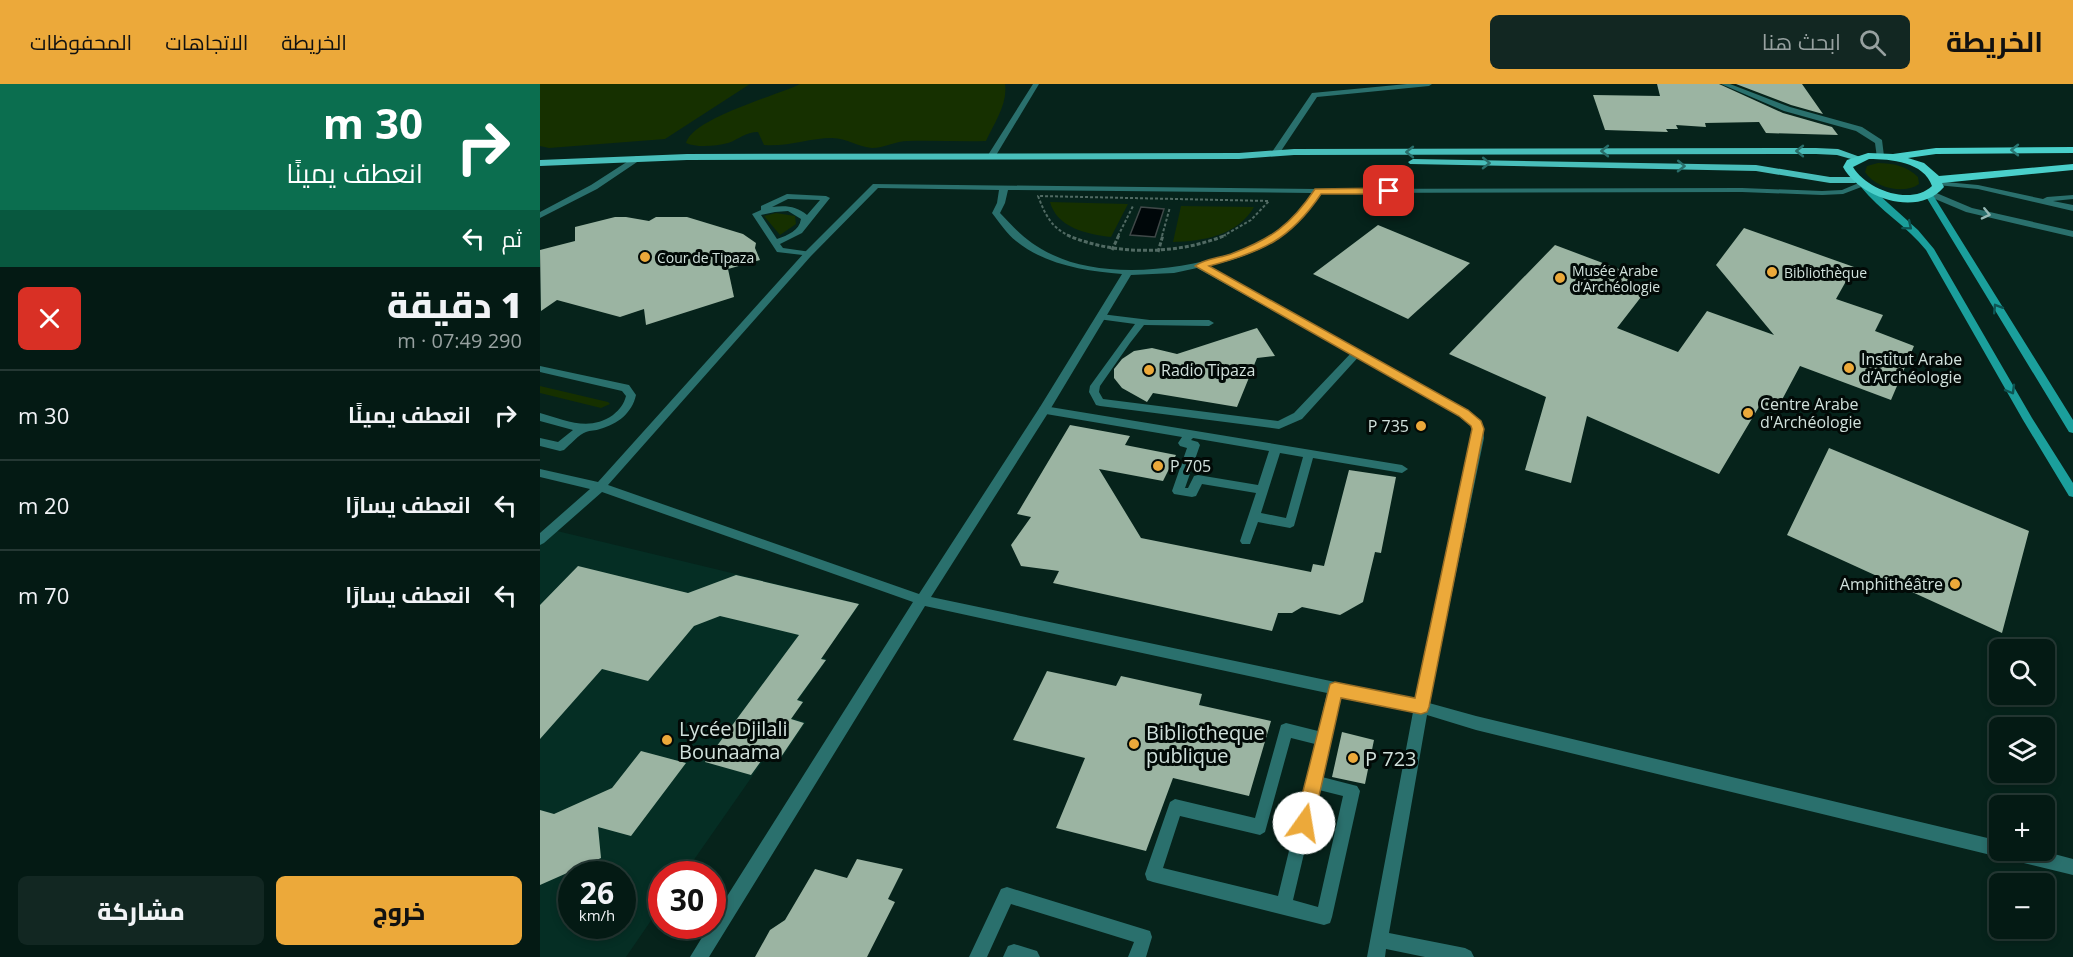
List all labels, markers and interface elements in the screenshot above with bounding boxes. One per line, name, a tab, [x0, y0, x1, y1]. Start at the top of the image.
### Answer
search box	[1490, 15, 1910, 69]
text: الخريطة	[1946, 22, 2043, 60]
text: ابحث هنا	[1762, 26, 1841, 56]
icon: search	[1856, 26, 1889, 59]
text: المحفوظات	[30, 28, 132, 56]
text: الاتجاهات	[165, 28, 248, 56]
text: الخريطة	[281, 28, 347, 56]
text: 30 m	[323, 94, 423, 151]
icon: right	[444, 108, 522, 186]
one-way arrow	[2010, 144, 2019, 156]
one-way arrow	[1601, 145, 1610, 157]
one-way arrow	[1796, 145, 1805, 157]
one-way arrow	[1406, 146, 1415, 158]
text: انعطف يمينًا	[286, 154, 423, 191]
one-way arrow	[1482, 157, 1491, 169]
one-way arrow	[1677, 160, 1686, 173]
pin	[1363, 165, 1414, 216]
icon: arrive	[1372, 174, 1405, 207]
one-way arrow	[1981, 206, 1991, 219]
one-way arrow	[1901, 218, 1912, 229]
icon: left	[457, 222, 490, 255]
text: ثم	[502, 223, 522, 253]
place label: Cour de Tipaza	[657, 248, 754, 267]
marker: Cour de Tipaza	[638, 250, 652, 264]
place label: Musée Arabe d’Archéologie	[1572, 261, 1660, 296]
place label: Bibliothèque	[1784, 263, 1867, 282]
marker: Bibliothèque	[1765, 265, 1779, 279]
marker: Musée Arabe d’Archéologie	[1553, 271, 1567, 285]
text: 1 دقيقة	[387, 280, 522, 329]
button: close	[18, 287, 81, 350]
one-way arrow	[1994, 304, 2005, 315]
text: 290 m · 07:49	[397, 327, 522, 354]
place label: Institut Arabe d’Archéologie	[1861, 348, 1962, 388]
place label: Radio Tipaza	[1161, 359, 1255, 381]
marker: Institut Arabe d’Archéologie	[1842, 361, 1856, 375]
marker: Radio Tipaza	[1142, 363, 1156, 377]
one-way arrow	[2004, 384, 2015, 394]
place label: Centre Arabe d'Archéologie	[1760, 393, 1861, 433]
text: انعطف يمينًا	[348, 399, 471, 429]
icon: right	[489, 399, 522, 432]
text: 30 m	[18, 400, 69, 430]
marker: Centre Arabe d'Archéologie	[1741, 406, 1755, 420]
place label: P 735	[1368, 415, 1409, 437]
marker: P 735	[1414, 419, 1428, 433]
place label: P 705	[1170, 455, 1211, 477]
marker: P 705	[1151, 459, 1165, 473]
text: انعطف يسارًا	[345, 489, 471, 519]
icon: left	[489, 489, 522, 522]
text: 20 m	[18, 490, 69, 520]
place label: Amphithéâtre	[1840, 573, 1943, 595]
marker: Amphithéâtre	[1948, 577, 1962, 591]
text: انعطف يسارًا	[345, 579, 471, 609]
icon: left	[489, 579, 522, 612]
text: 70 m	[18, 580, 69, 610]
map controls	[1989, 639, 2055, 939]
button: search	[1989, 639, 2055, 705]
place label: Lycée Djilali Bounaama	[679, 715, 788, 765]
button: layers	[1989, 717, 2055, 783]
place label: Bibliotheque publique	[1146, 719, 1265, 769]
marker: Lycée Djilali Bounaama	[660, 733, 674, 747]
marker: Bibliotheque publique	[1127, 737, 1141, 751]
place label: P 723	[1365, 745, 1417, 772]
marker: P 723	[1346, 751, 1360, 765]
position arrow	[1272, 791, 1336, 855]
button: +	[1989, 795, 2055, 861]
speed limit sign: 30	[648, 861, 726, 939]
text: 26	[580, 872, 614, 913]
button: −	[1989, 873, 2055, 939]
button: مشاركة	[18, 876, 264, 945]
button: خروج	[276, 876, 522, 945]
text: km/h	[579, 905, 615, 925]

